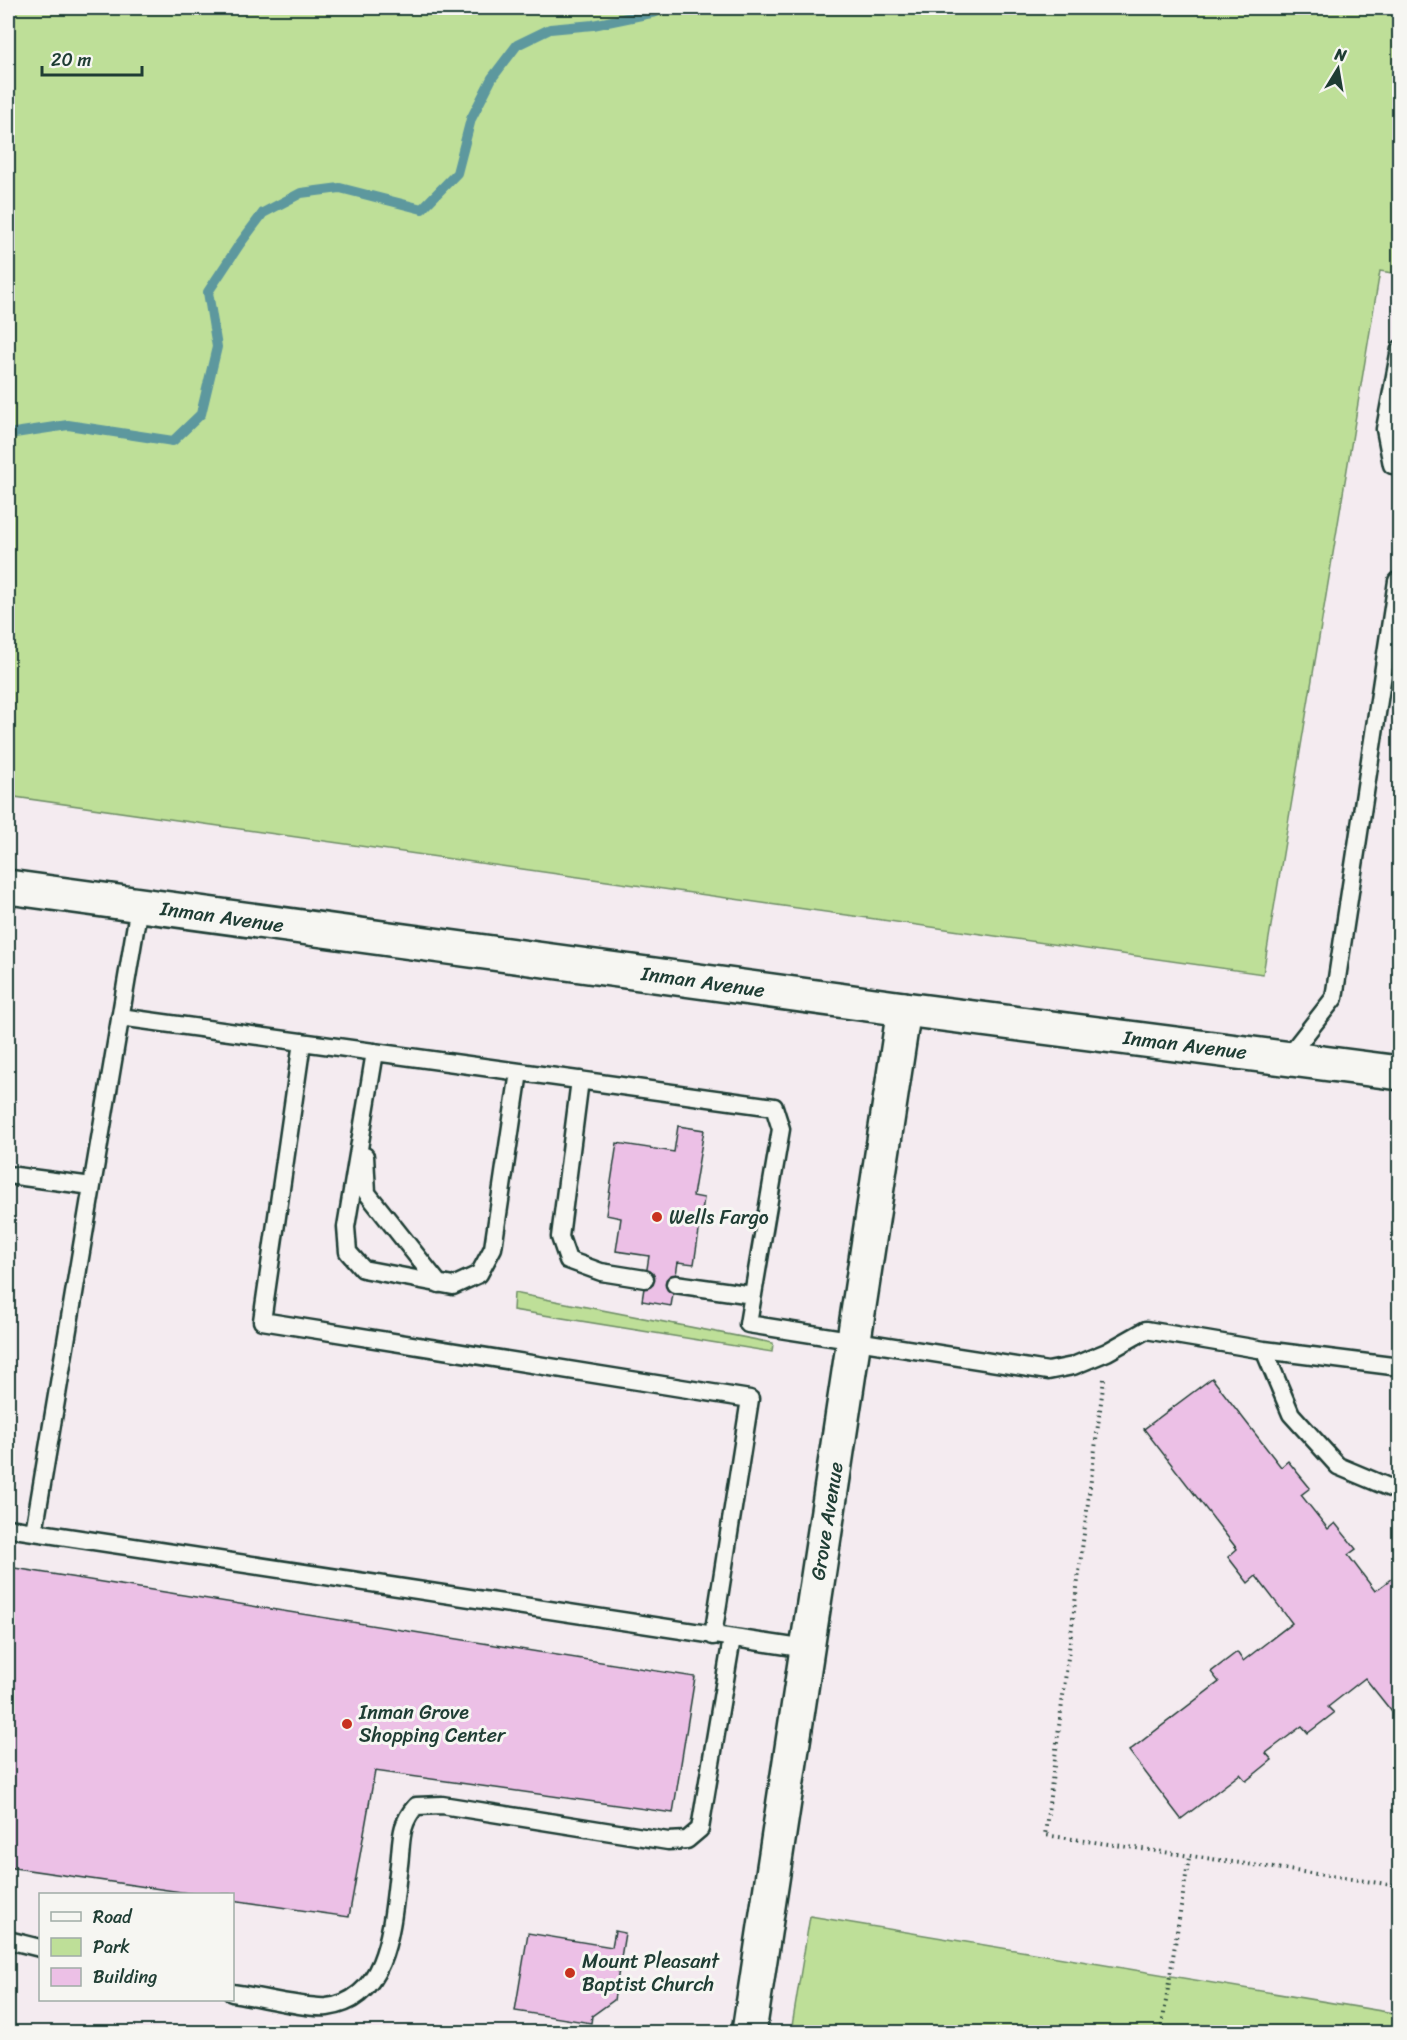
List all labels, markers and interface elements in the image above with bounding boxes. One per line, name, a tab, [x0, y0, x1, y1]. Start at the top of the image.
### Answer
scale bar	[42, 39, 142, 77]
north arrow	[1308, 39, 1368, 99]
text: N	[1332, 39, 1350, 70]
text: 20 m	[51, 44, 91, 76]
street label: Inman Avenue	[157, 891, 286, 943]
street label: Inman Avenue	[638, 956, 767, 1008]
street label: Inman Avenue	[1120, 1020, 1249, 1070]
place label: Wells Fargo	[669, 1200, 769, 1235]
marker: Wells Fargo	[650, 1210, 664, 1224]
street label: Grove Avenue	[800, 1459, 854, 1583]
place label: Inman Grove Shopping Center	[358, 1695, 507, 1753]
marker: Inman Grove Shopping Center	[340, 1717, 354, 1731]
legend	[39, 1893, 234, 2001]
text: Road	[93, 1901, 133, 1933]
text: Park	[93, 1931, 130, 1963]
place label: Mount Pleasant Baptist Church	[582, 1944, 720, 2002]
text: Building	[93, 1961, 157, 1993]
marker: Mount Pleasant Baptist Church	[563, 1966, 577, 1980]

